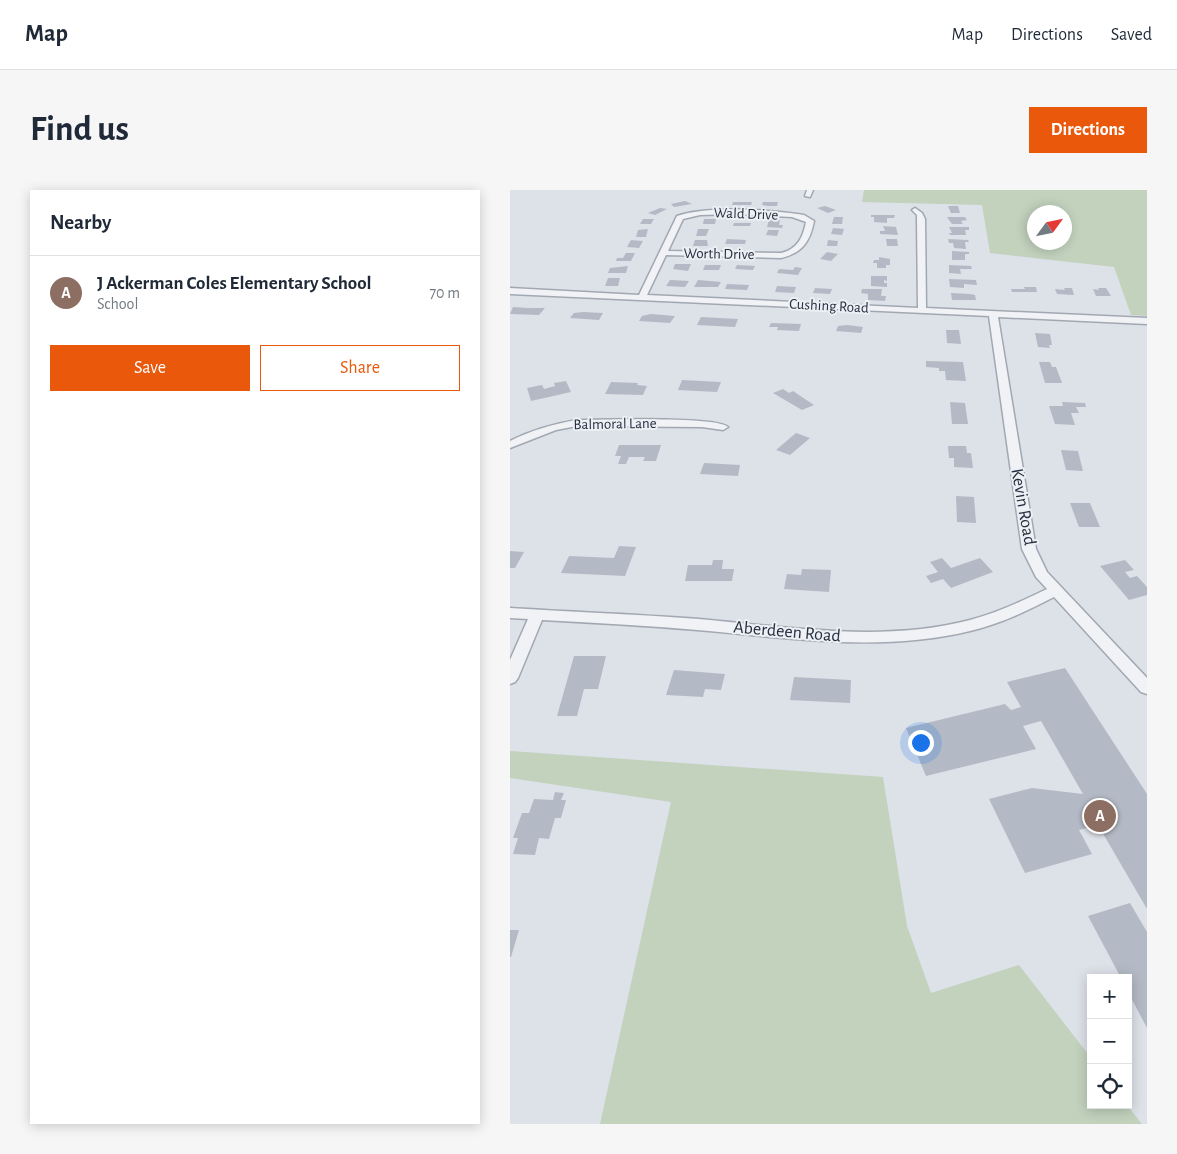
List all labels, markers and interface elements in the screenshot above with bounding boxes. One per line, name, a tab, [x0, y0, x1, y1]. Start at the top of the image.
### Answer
text: Map	[25, 22, 68, 46]
text: Map	[952, 26, 983, 44]
text: Directions	[1011, 26, 1083, 44]
text: Saved	[1111, 26, 1152, 44]
button: Directions	[1029, 107, 1147, 153]
text: Find us	[30, 112, 129, 147]
street label: Wald Drive	[713, 205, 779, 223]
north arrow	[1027, 205, 1072, 250]
text: Nearby	[50, 212, 111, 233]
street label: Worth Drive	[683, 246, 755, 262]
text: J Ackerman Coles Elementary School	[97, 274, 372, 293]
text: A	[61, 285, 71, 301]
text: 70 m	[429, 285, 460, 301]
text: School	[97, 296, 138, 312]
street label: Cushing Road	[789, 296, 869, 316]
button: Save	[50, 345, 250, 391]
button: Share	[260, 345, 460, 391]
street label: Balmoral Lane	[573, 416, 657, 432]
street label: Kevin Road	[1007, 467, 1039, 547]
street label: Aberdeen Road	[733, 618, 841, 646]
your location	[908, 730, 934, 756]
pin: A	[1084, 797, 1116, 835]
map controls	[1087, 974, 1132, 1109]
button: +	[1087, 974, 1132, 1019]
button: −	[1087, 1019, 1132, 1064]
button: locate	[1087, 1064, 1132, 1109]

